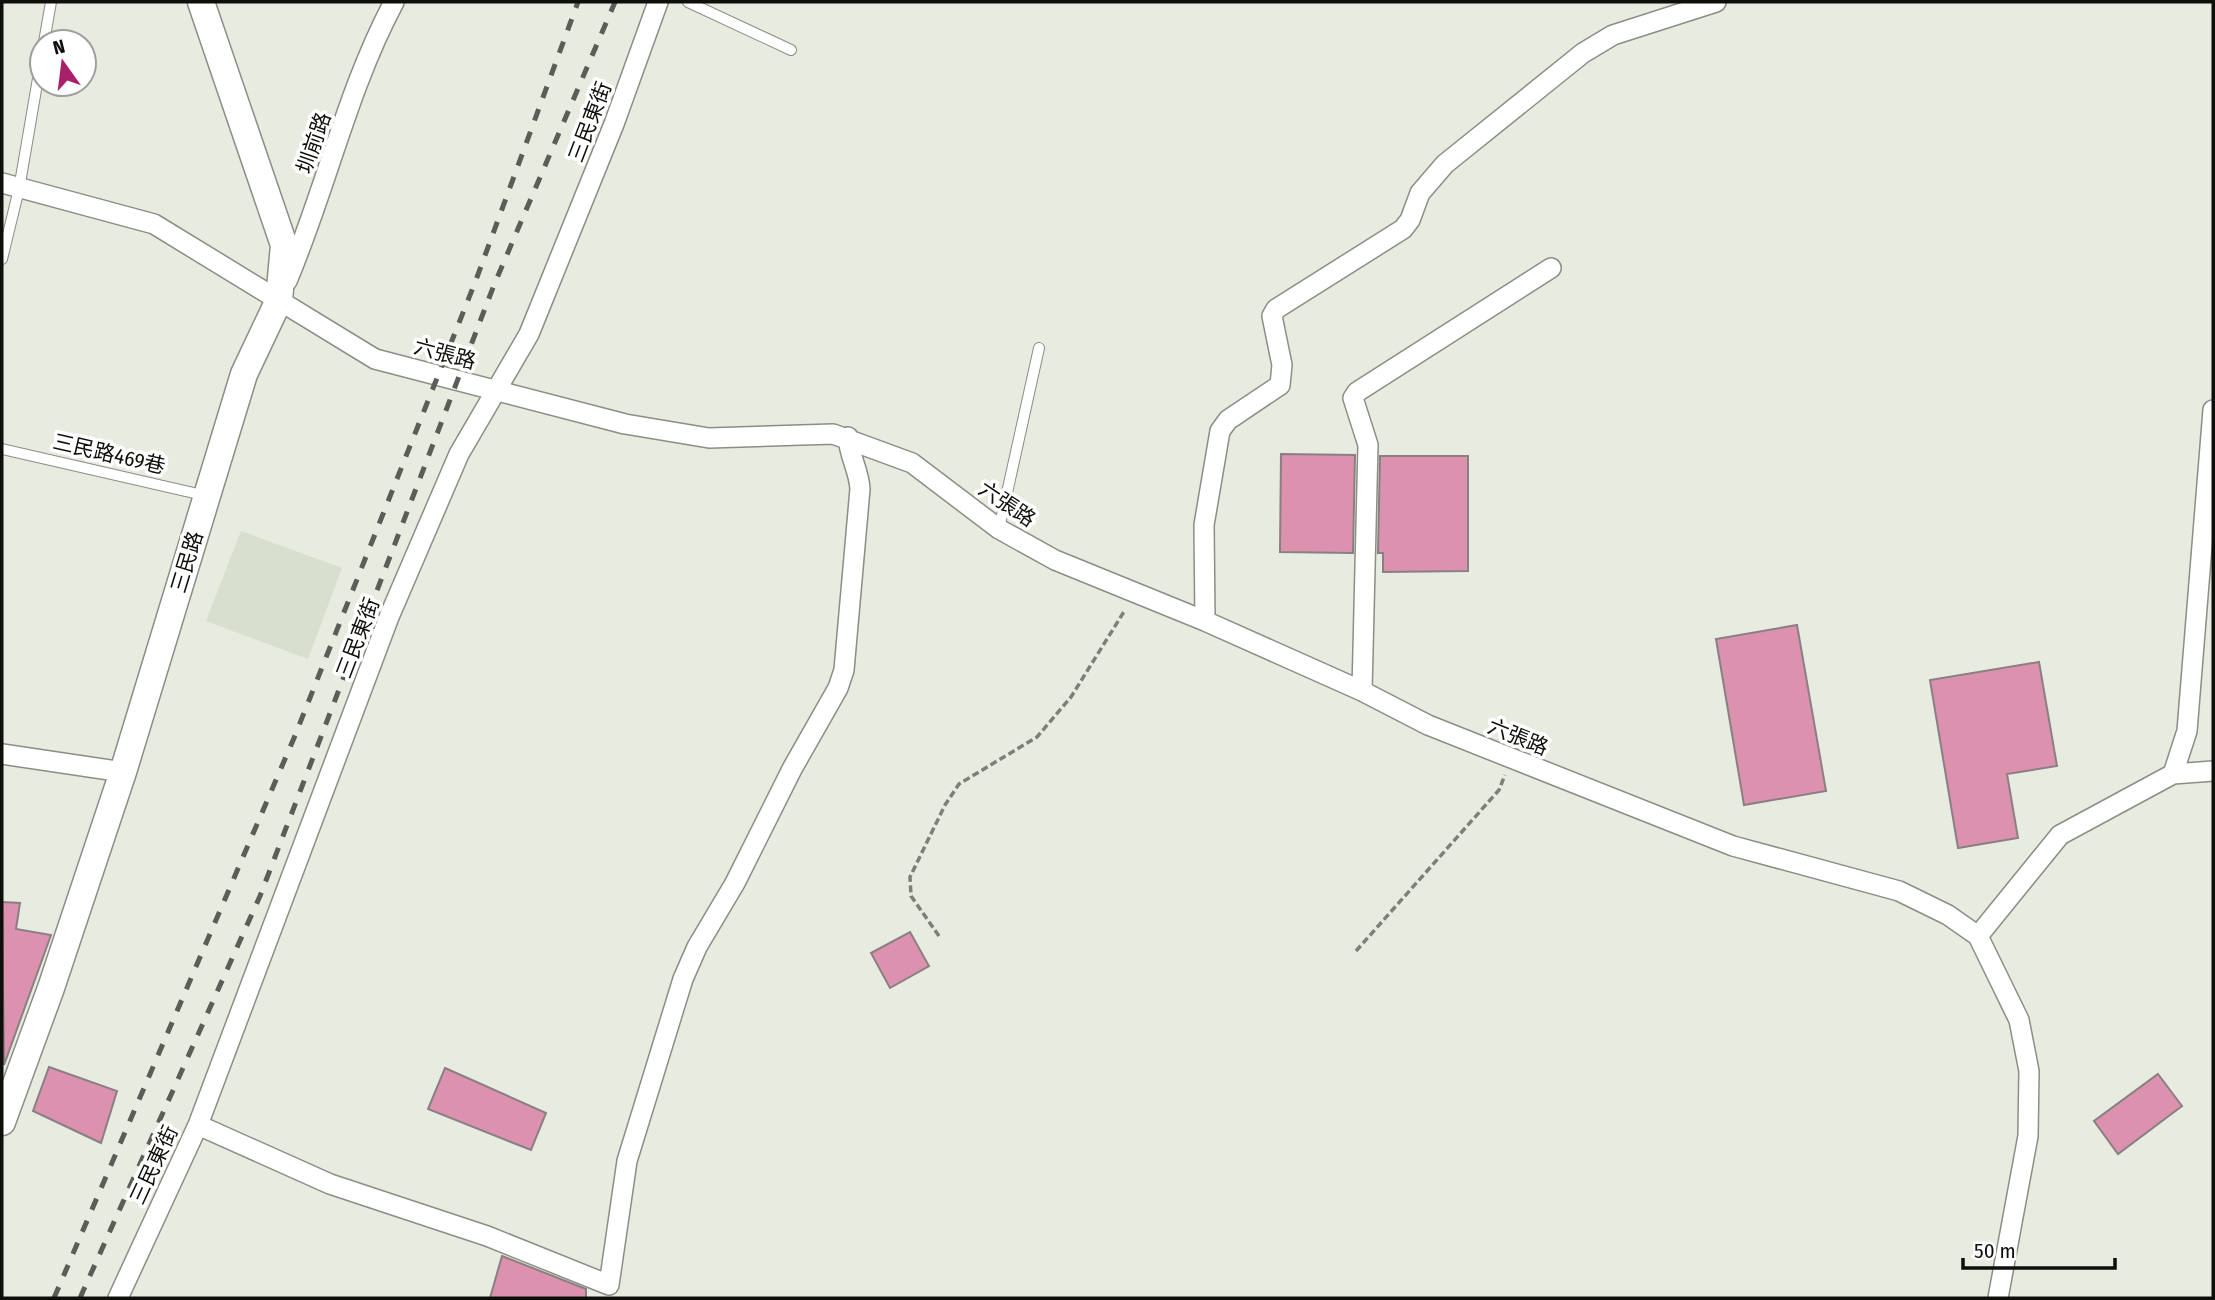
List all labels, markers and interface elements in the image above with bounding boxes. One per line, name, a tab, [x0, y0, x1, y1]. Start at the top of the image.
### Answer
north arrow	[28, 28, 98, 98]
text: N	[51, 34, 67, 60]
street label: 三民東街	[563, 78, 617, 166]
street label: 圳前路	[291, 109, 337, 177]
street label: 六張路	[411, 333, 479, 375]
street label: 三民路469巷	[50, 428, 168, 480]
street label: 六張路	[974, 476, 1040, 532]
street label: 三民路	[165, 528, 209, 596]
street label: 三民東街	[331, 594, 385, 682]
street label: 六張路	[1484, 713, 1552, 761]
street label: 三民東街	[124, 1121, 184, 1209]
scale bar	[1963, 1226, 2115, 1270]
text: 50 m	[1974, 1238, 2016, 1264]

